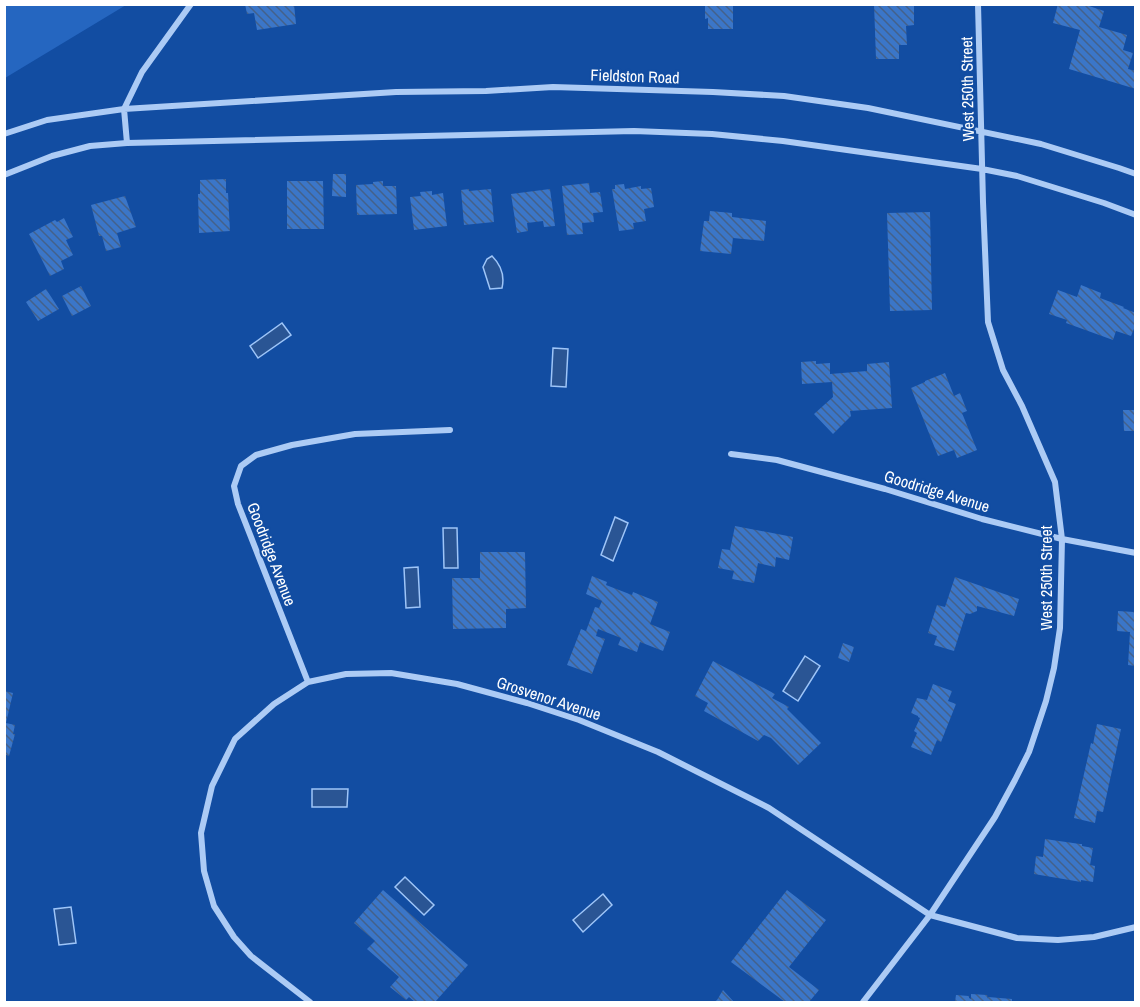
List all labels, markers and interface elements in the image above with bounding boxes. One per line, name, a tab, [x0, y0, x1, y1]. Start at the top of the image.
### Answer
street label: West 250th Street	[955, 36, 979, 142]
street label: Fieldston Road	[590, 63, 680, 89]
street label: Goodridge Avenue	[882, 465, 992, 517]
street label: Goodridge Avenue	[242, 499, 302, 609]
street label: West 250th Street	[1035, 525, 1057, 630]
street label: Grosvenor Avenue	[494, 671, 604, 725]

